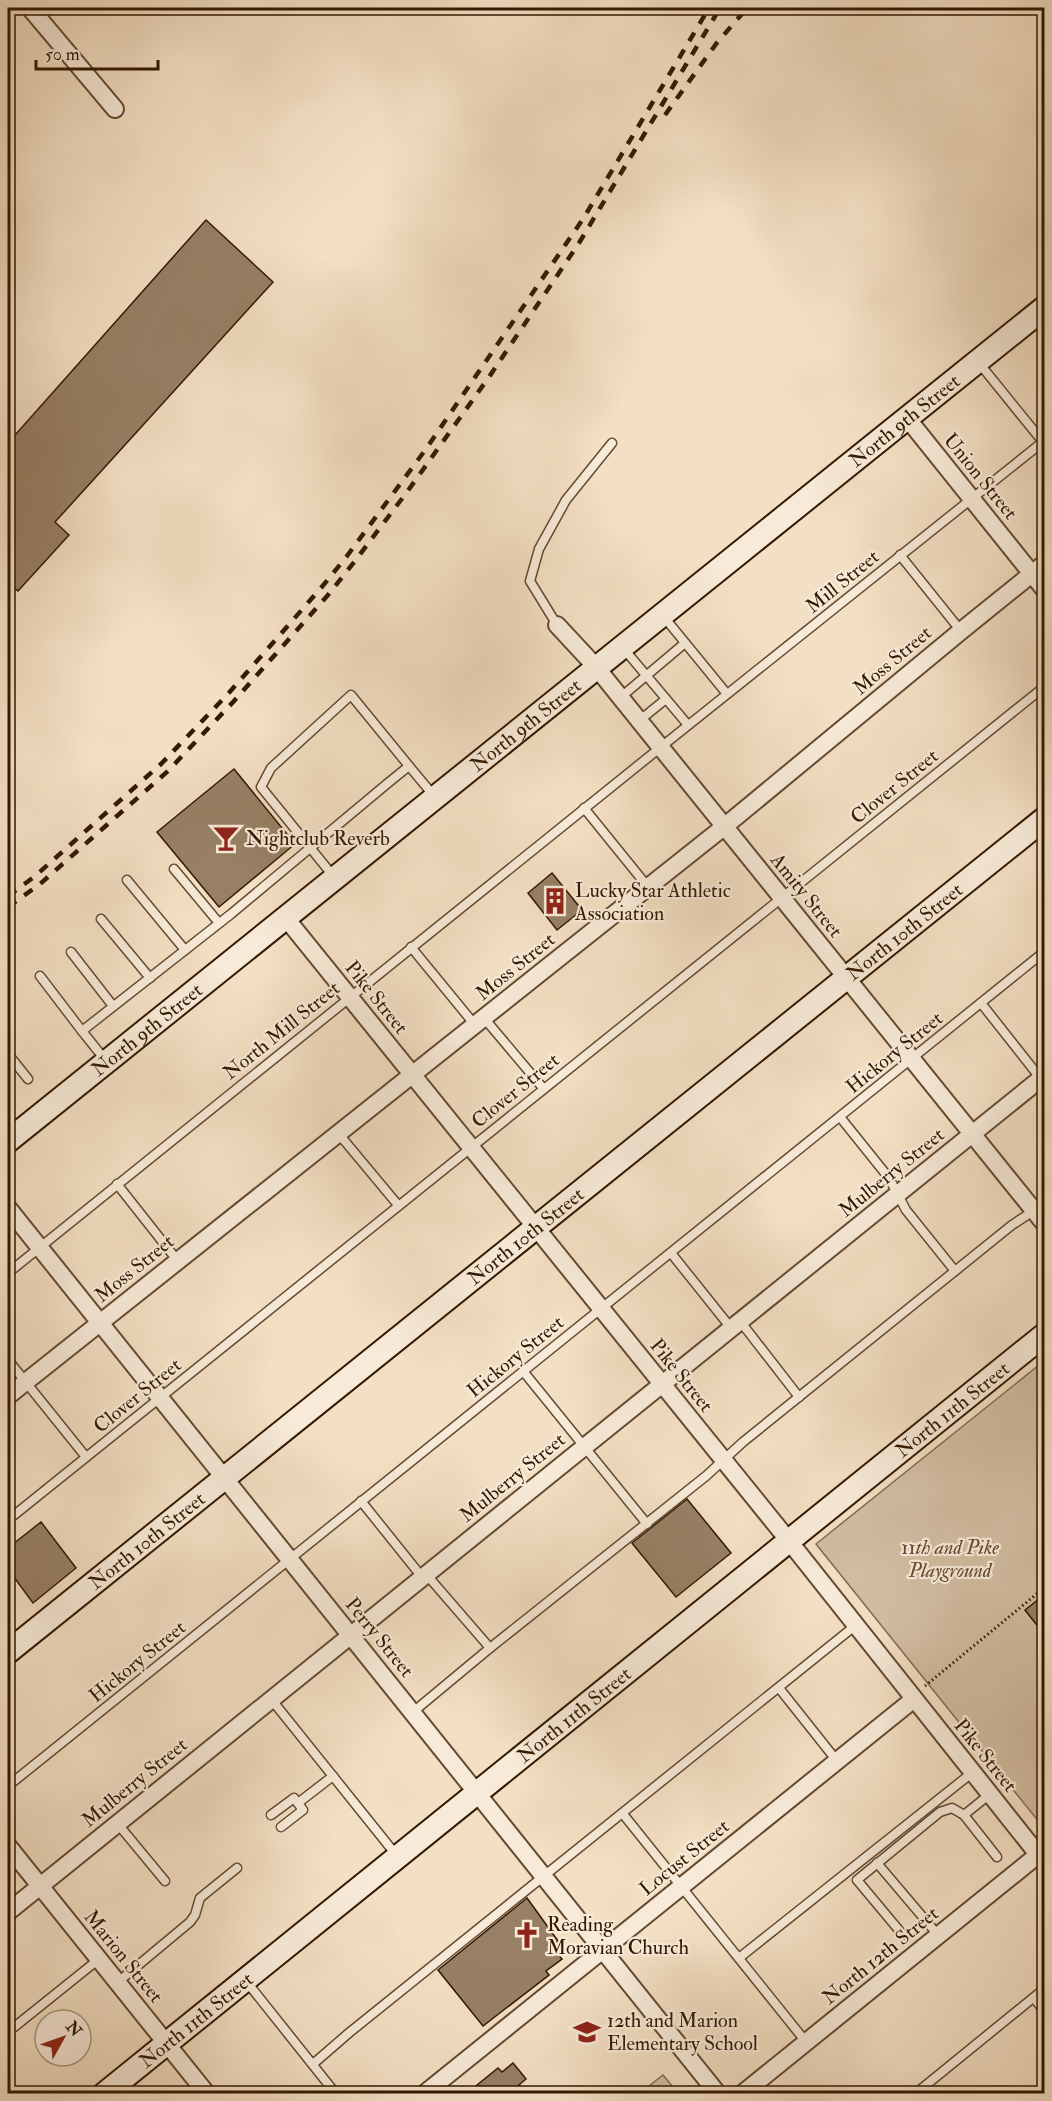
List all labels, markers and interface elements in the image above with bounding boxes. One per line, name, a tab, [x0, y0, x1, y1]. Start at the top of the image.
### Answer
scale bar	[36, 33, 158, 71]
text: 50 m	[45, 43, 80, 66]
street label: North 9th Street	[844, 368, 966, 473]
street label: Union Street	[938, 428, 1023, 525]
street label: Mill Street	[801, 544, 885, 619]
street label: Moss Street	[848, 620, 937, 700]
street label: North 9th Street	[465, 673, 587, 777]
street label: Clover Street	[845, 743, 944, 829]
bar icon: Nightclub Reverb	[211, 823, 241, 853]
place label: Nightclub Reverb	[246, 826, 390, 851]
street label: Amity Street	[764, 847, 848, 943]
street label: North 10th Street	[841, 877, 968, 986]
place label: Lucky Star Athletic Association	[574, 878, 731, 926]
building icon: Lucky Star Athletic Association	[540, 886, 570, 916]
street label: Moss Street	[471, 927, 560, 1006]
street label: Pike Street	[340, 956, 414, 1039]
street label: North Mill Street	[218, 975, 345, 1085]
street label: North 9th Street	[86, 977, 208, 1082]
street label: Hickory Street	[841, 1005, 948, 1099]
street label: Clover Street	[466, 1047, 565, 1133]
street label: Mulberry Street	[833, 1122, 950, 1223]
street label: North 10th Street	[462, 1182, 590, 1291]
street label: Moss Street	[90, 1229, 179, 1308]
street label: Hickory Street	[462, 1309, 569, 1403]
street label: Pike Street	[645, 1334, 719, 1417]
street label: Clover Street	[88, 1352, 187, 1438]
street label: North 11th Street	[890, 1356, 1015, 1463]
street label: Mulberry Street	[454, 1427, 571, 1528]
street label: North 10th Street	[84, 1486, 211, 1595]
park label: 11th and Pike Playground	[901, 1535, 999, 1583]
street label: Perry Street	[340, 1592, 420, 1683]
street label: Hickory Street	[84, 1614, 191, 1708]
street label: North 11th Street	[512, 1661, 637, 1768]
street label: Pike Street	[949, 1714, 1023, 1797]
street label: Mulberry Street	[76, 1732, 193, 1833]
street label: Locust Street	[634, 1813, 735, 1901]
street label: North 12th Street	[817, 1901, 944, 2010]
street label: Marion Street	[79, 1905, 169, 2008]
place label: Reading Moravian Church	[547, 1912, 689, 1960]
church icon: Reading Moravian Church	[512, 1920, 542, 1950]
street label: North 11th Street	[134, 1966, 259, 2074]
north arrow	[33, 2008, 93, 2068]
place label: 12th and Marion Elementary School	[607, 2008, 758, 2056]
text: N	[61, 2016, 86, 2041]
school or university icon: 12th and Marion Elementary School	[572, 2017, 602, 2047]

